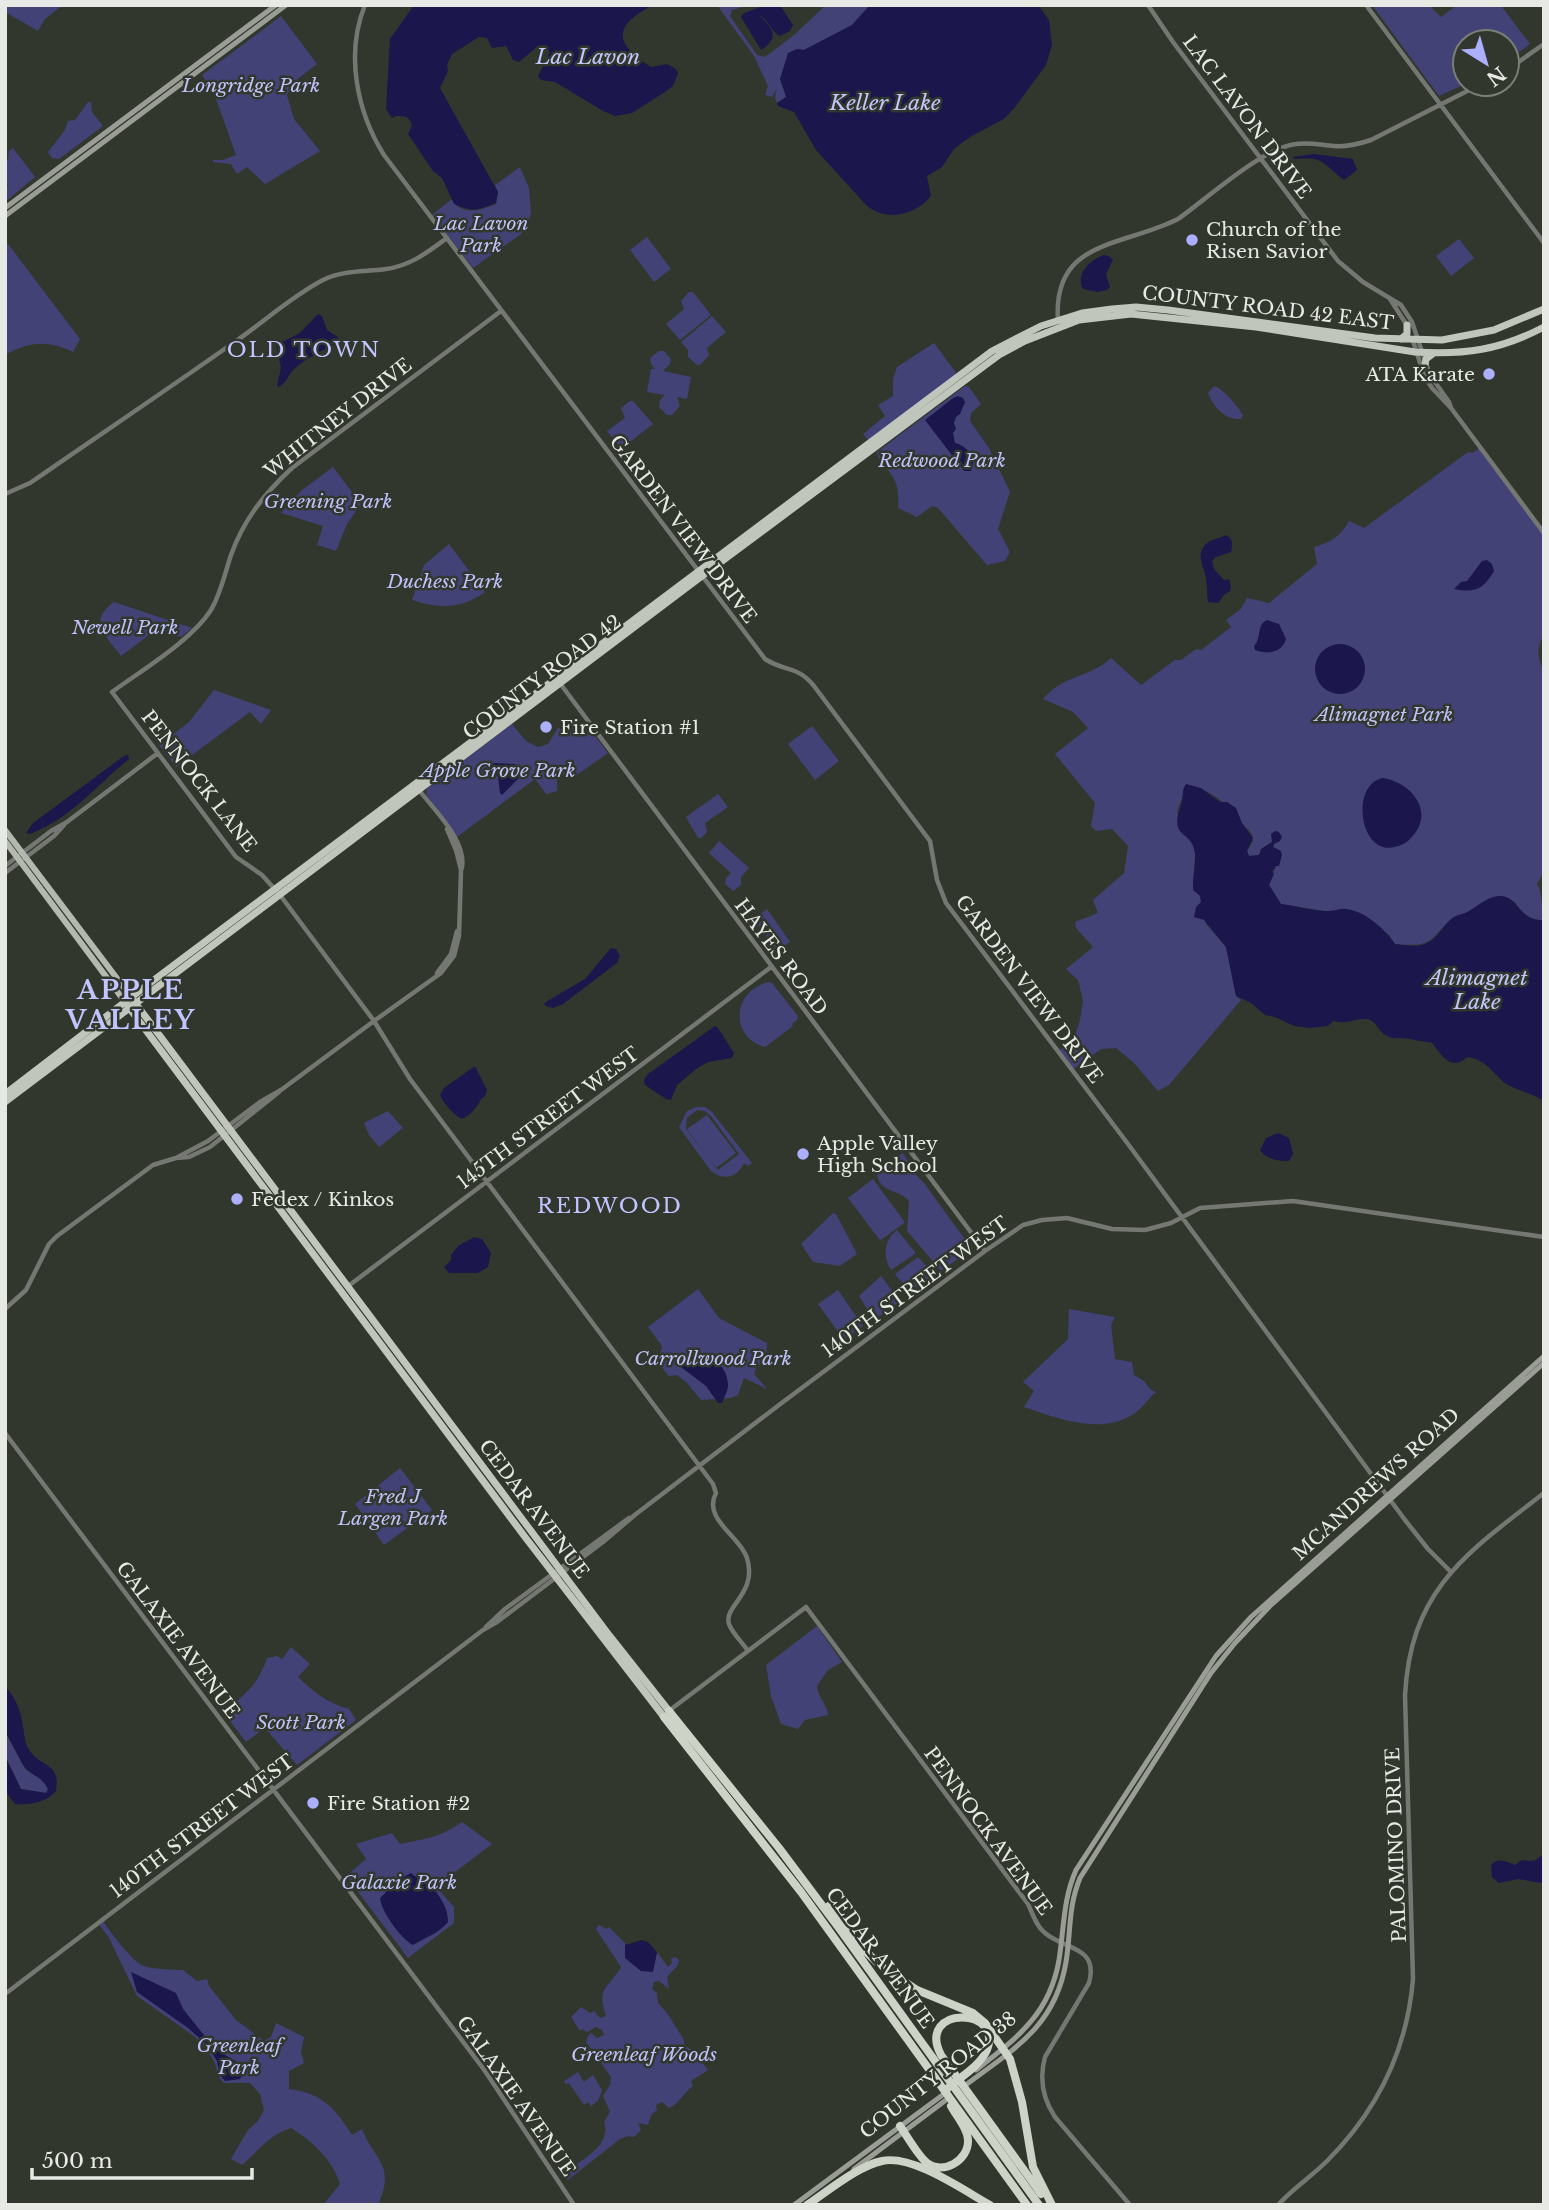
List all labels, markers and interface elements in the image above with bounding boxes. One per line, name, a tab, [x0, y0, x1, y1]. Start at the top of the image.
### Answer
north arrow	[1451, 28, 1521, 98]
street label: LAC LAVON DRIVE	[1178, 31, 1316, 203]
water label: Lac Lavon	[535, 44, 640, 70]
text: N	[1482, 62, 1510, 91]
park label: Longridge Park	[181, 74, 320, 97]
water label: Keller Lake	[828, 90, 941, 116]
park label: Lac Lavon Park	[433, 212, 528, 257]
place label: Church of the Risen Savior	[1206, 218, 1341, 263]
marker: Church of the Risen Savior	[1184, 232, 1200, 248]
street label: COUNTY ROAD 42 EAST	[1141, 281, 1395, 335]
district label: OLD TOWN	[227, 337, 381, 363]
street label: WHITNEY DRIVE	[259, 353, 416, 483]
place label: ATA Karate	[1365, 363, 1475, 386]
marker: ATA Karate	[1481, 366, 1497, 382]
street label: GARDEN VIEW DRIVE	[605, 430, 761, 628]
park label: Redwood Park	[877, 449, 1006, 472]
park label: Greening Park	[264, 490, 392, 513]
park label: Duchess Park	[386, 570, 503, 593]
street label: COUNTY ROAD 42	[458, 610, 626, 744]
park label: Newell Park	[71, 616, 178, 639]
park label: Alimagnet Park	[1312, 703, 1453, 726]
street label: PENNOCK LANE	[137, 706, 261, 856]
place label: Fire Station #1	[560, 716, 700, 739]
marker: Fire Station #1	[538, 719, 554, 735]
park label: Apple Grove Park	[418, 759, 575, 782]
street label: GARDEN VIEW DRIVE	[951, 890, 1107, 1088]
street label: HAYES ROAD	[730, 894, 832, 1020]
water label: Alimagnet Lake	[1423, 965, 1528, 1015]
district label: APPLE VALLEY	[65, 974, 196, 1036]
street label: 145TH STREET WEST	[453, 1042, 643, 1194]
place label: Apple Valley High School	[816, 1132, 938, 1177]
marker: Apple Valley High School	[795, 1146, 811, 1162]
place label: Fedex / Kinkos	[251, 1188, 394, 1211]
marker: Fedex / Kinkos	[229, 1191, 245, 1207]
district label: REDWOOD	[537, 1193, 683, 1219]
street label: 140TH STREET WEST	[818, 1212, 1012, 1362]
park label: Carrollwood Park	[634, 1347, 792, 1370]
street label: MCANDREWS ROAD	[1288, 1403, 1464, 1565]
street label: CEDAR AVENUE	[474, 1435, 594, 1583]
park label: Fred J Largen Park	[337, 1485, 448, 1530]
street label: GALAXIE AVENUE	[111, 1557, 245, 1723]
park label: Scott Park	[256, 1711, 346, 1734]
street label: PENNOCK AVENUE	[919, 1742, 1057, 1920]
street label: PALOMINO DRIVE	[1381, 1747, 1411, 1943]
street label: 140TH STREET WEST	[106, 1749, 298, 1903]
place label: Fire Station #2	[327, 1792, 470, 1815]
marker: Fire Station #2	[305, 1795, 321, 1811]
park label: Galaxie Park	[341, 1871, 457, 1894]
street label: CEDAR AVENUE	[821, 1883, 939, 2033]
street label: COUNTY ROAD 38	[855, 2007, 1021, 2143]
street label: GALAXIE AVENUE	[452, 2011, 580, 2181]
park label: Greenleaf Park	[197, 2034, 286, 2079]
park label: Greenleaf Woods	[571, 2043, 717, 2066]
scale bar	[32, 2136, 252, 2180]
text: 500 m	[42, 2148, 113, 2174]

